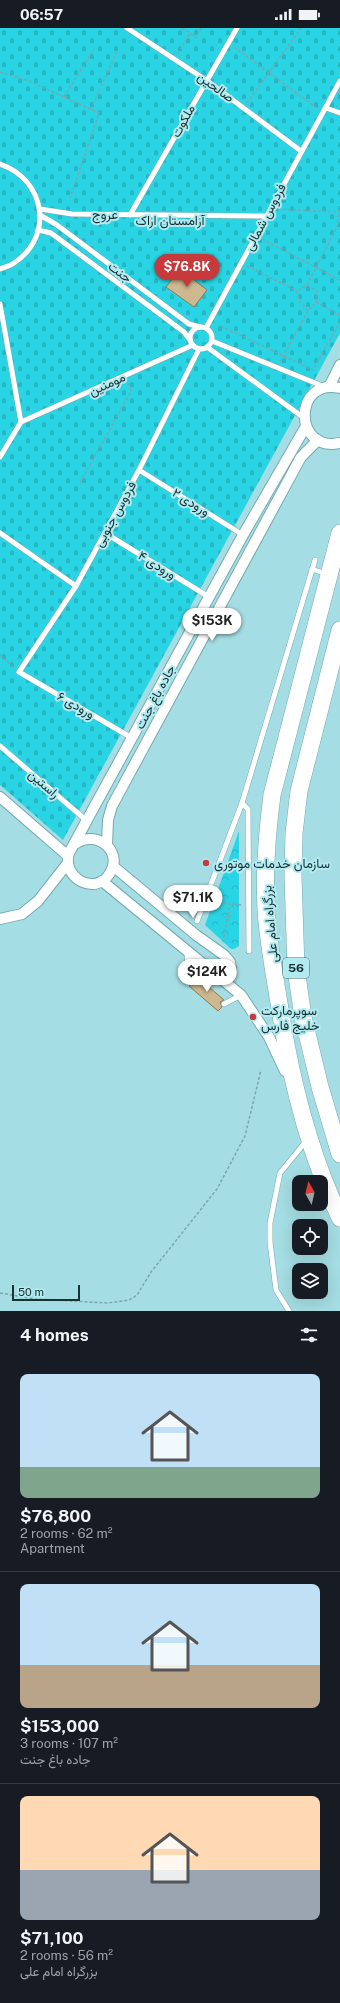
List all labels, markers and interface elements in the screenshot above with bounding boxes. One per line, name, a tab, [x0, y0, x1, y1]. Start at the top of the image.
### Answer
text: 06:57	[20, 6, 63, 23]
street label: صالحین	[194, 69, 237, 106]
street label: ملکوت	[168, 102, 199, 140]
street label: فردوس شمالی	[241, 181, 290, 254]
street label: عروج	[92, 207, 118, 224]
park label: آرامستان اراک	[136, 213, 205, 229]
pin: $76.8K	[154, 254, 220, 288]
street label: جنت	[105, 258, 135, 286]
text: $76.8K	[164, 259, 211, 274]
street label: مومنین	[86, 369, 128, 400]
street label: فردوس جنوبی	[91, 478, 140, 550]
street label: ورودی ۲	[169, 485, 213, 520]
street label: ورودی ۴	[135, 548, 179, 583]
pin: $153K	[184, 608, 240, 642]
text: $153K	[191, 613, 233, 628]
street label: جاده باغ جنت	[132, 662, 180, 733]
street label: ورودی ۶	[54, 688, 98, 723]
street label: راستین	[25, 767, 63, 802]
place label: سازمان خدمات موتوری	[214, 856, 330, 872]
marker: سازمان خدمات موتوری	[201, 858, 211, 868]
street label: بزرگراه امام علی	[259, 884, 282, 963]
pin: $71.1K	[160, 885, 226, 919]
text: $71.1K	[172, 890, 214, 905]
road number: 56	[283, 958, 309, 978]
pin: $124K	[179, 959, 235, 993]
text: $124K	[187, 964, 227, 979]
place label: سوپرمارکت خلیج فارس	[261, 1003, 320, 1035]
marker: سوپرمارکت خلیج فارس	[248, 1012, 258, 1022]
north arrow	[292, 1175, 328, 1211]
map controls	[292, 1175, 328, 1299]
button: locate	[292, 1219, 328, 1255]
button: layers	[292, 1263, 328, 1299]
scale bar	[12, 1283, 80, 1302]
text: 50 m	[18, 1286, 44, 1298]
icon: filters	[298, 1324, 320, 1346]
text: 4 homes	[20, 1325, 89, 1345]
icon: home	[134, 1400, 206, 1472]
text: $76,800	[20, 1506, 91, 1526]
text: 2 rooms · 62 m²	[20, 1526, 113, 1541]
text: Apartment	[20, 1541, 85, 1556]
icon: home	[134, 1610, 206, 1682]
text: $153,000	[20, 1716, 99, 1736]
text: 3 rooms · 107 m²	[20, 1736, 118, 1751]
text: جاده باغ جنت	[20, 1752, 91, 1767]
icon: home	[134, 1822, 206, 1894]
text: $71,100	[20, 1928, 84, 1948]
text: 2 rooms · 56 m²	[20, 1948, 113, 1963]
text: بزرگراه امام علی	[20, 1964, 98, 1979]

